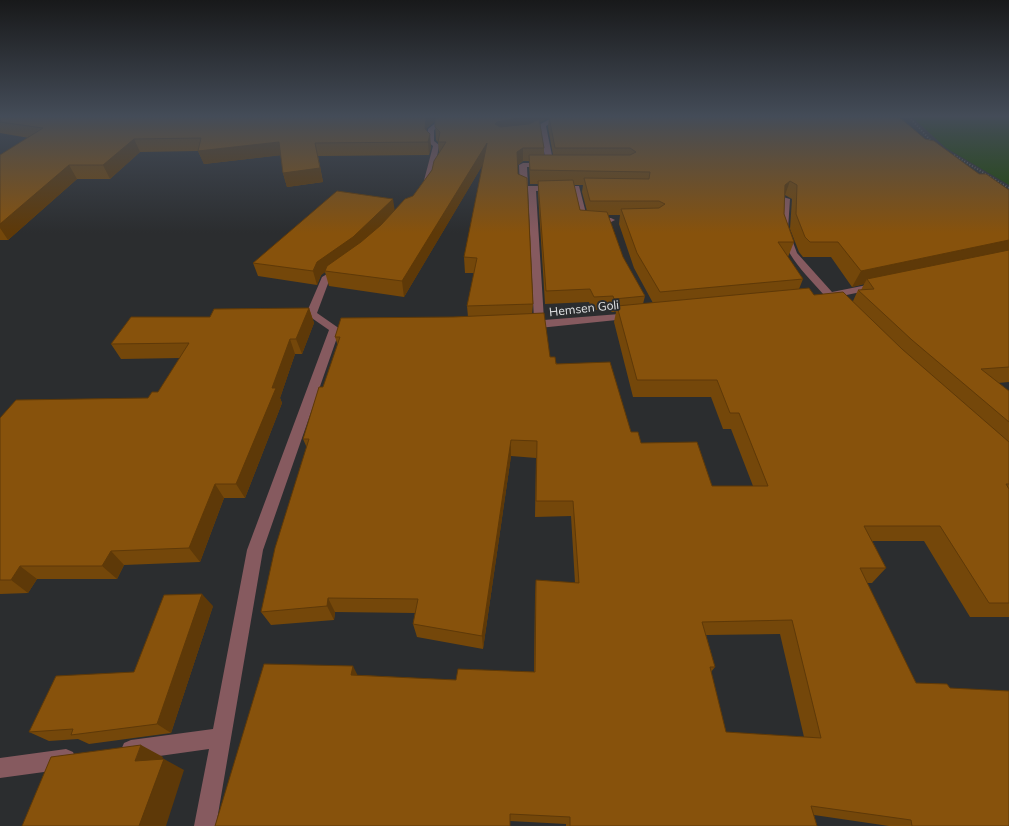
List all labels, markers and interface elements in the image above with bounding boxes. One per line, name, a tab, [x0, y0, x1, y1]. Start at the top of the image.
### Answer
street label: Hemsen Goli	[548, 297, 620, 319]

